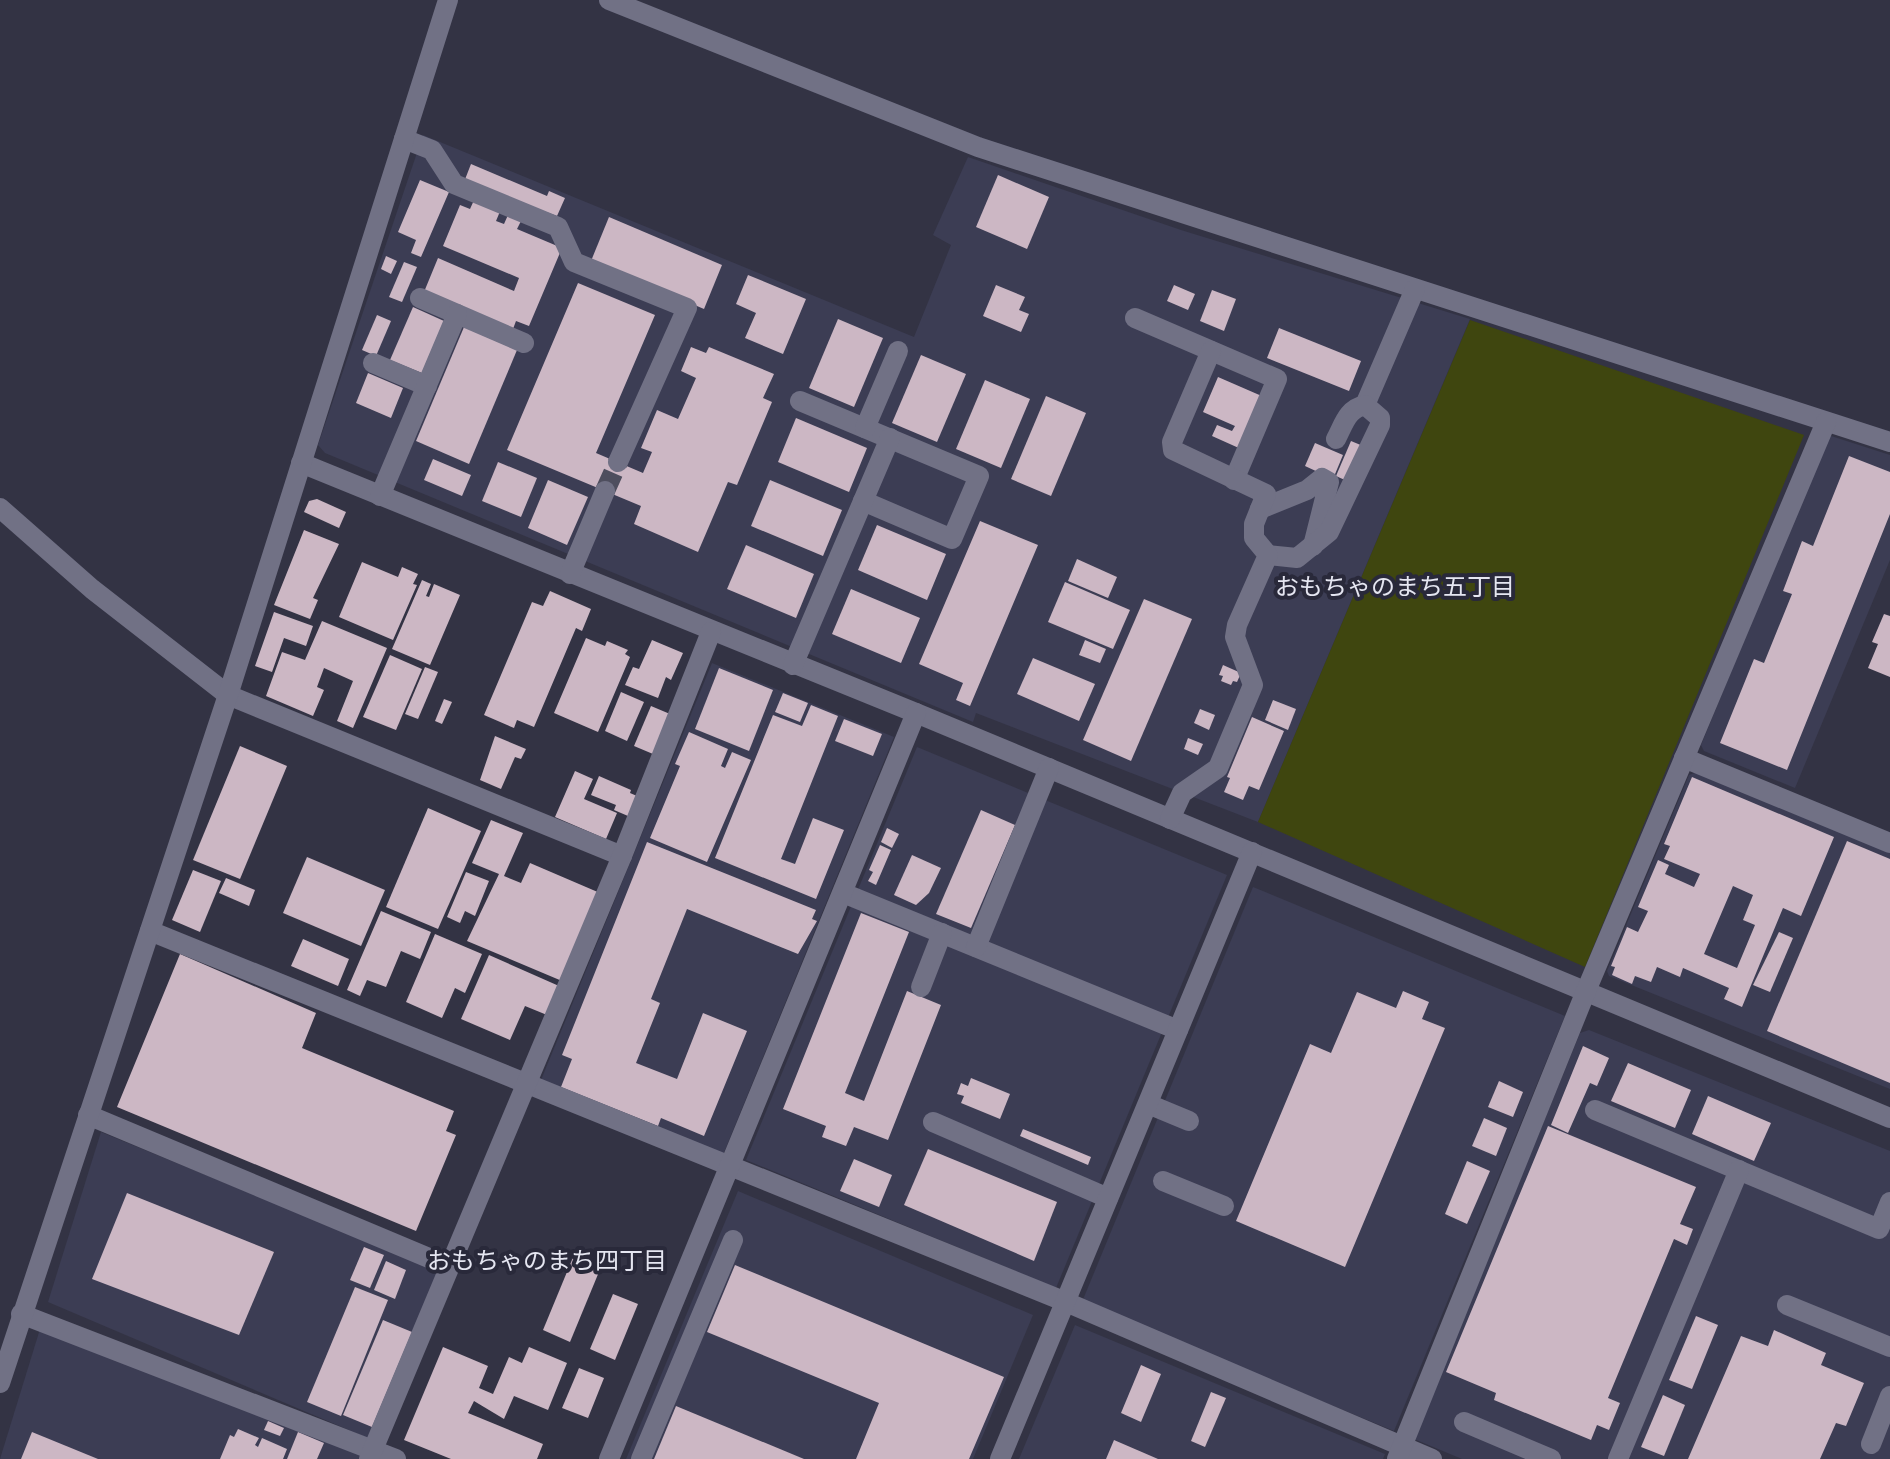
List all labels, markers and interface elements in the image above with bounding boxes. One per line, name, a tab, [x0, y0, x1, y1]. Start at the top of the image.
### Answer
district label: おもちゃのまち五丁目	[1275, 570, 1515, 603]
district label: おもちゃのまち四丁目	[427, 1244, 667, 1277]

